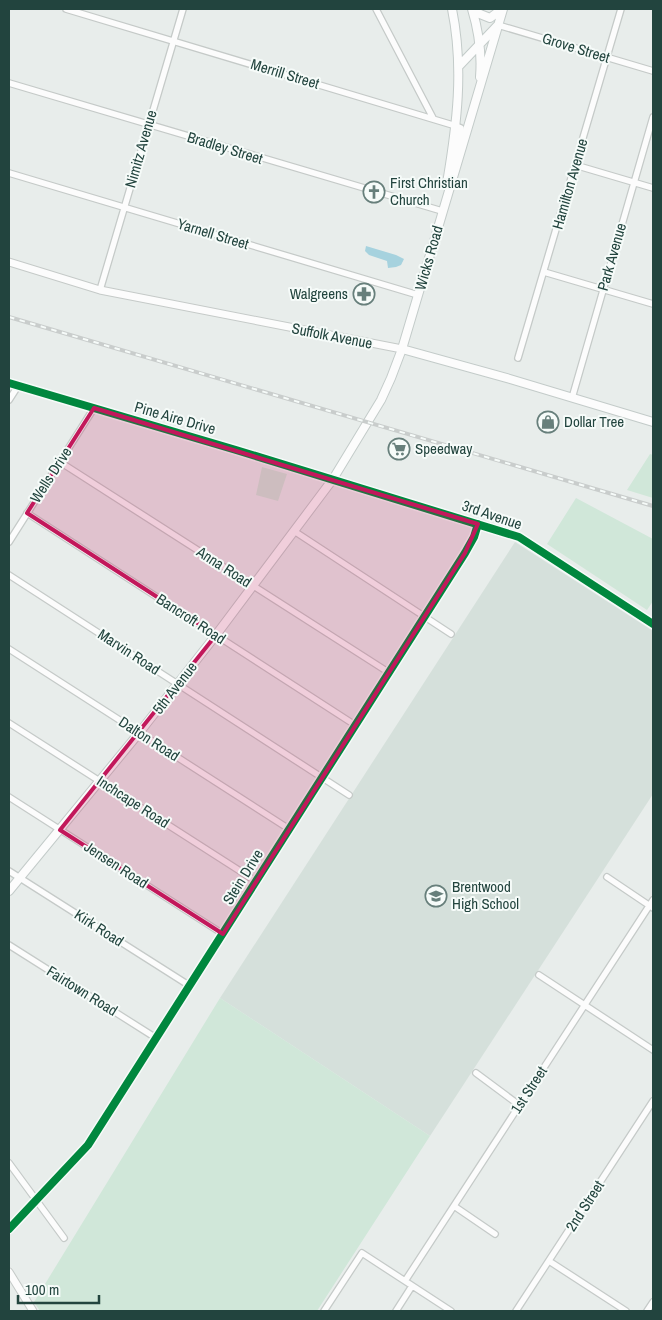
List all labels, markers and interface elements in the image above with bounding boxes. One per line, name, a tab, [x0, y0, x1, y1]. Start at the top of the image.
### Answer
street label: Grove Street	[540, 27, 613, 68]
street label: Merrill Street	[248, 53, 322, 94]
street label: Nimitz Avenue	[119, 107, 162, 190]
street label: Bradley Street	[185, 126, 266, 169]
street label: Hamilton Avenue	[547, 136, 593, 232]
place label: First Christian Church	[390, 172, 468, 210]
church icon: First Christian Church	[362, 180, 386, 204]
street label: Yarnell Street	[175, 213, 252, 254]
street label: Park Avenue	[592, 220, 631, 293]
street label: Wicks Road	[409, 223, 448, 293]
pharmacy icon: Walgreens	[352, 282, 376, 306]
place label: Walgreens	[290, 283, 348, 304]
street label: Suffolk Avenue	[290, 317, 374, 354]
street label: Pine Aire Drive	[132, 396, 218, 439]
shop icon: Dollar Tree	[536, 410, 560, 434]
place label: Dollar Tree	[564, 411, 624, 432]
supermarket icon: Speedway	[387, 437, 411, 461]
place label: Speedway	[415, 438, 473, 459]
street label: Wells Drive	[25, 443, 77, 507]
street label: 3rd Avenue	[459, 495, 525, 535]
street label: Anna Road	[192, 540, 256, 592]
street label: Bancroft Road	[153, 588, 230, 649]
street label: Marvin Road	[94, 624, 165, 680]
street label: 5th Avenue	[147, 657, 202, 718]
street label: Dalton Road	[115, 711, 184, 766]
street label: Inchcape Road	[93, 770, 174, 833]
street label: Jensen Road	[80, 836, 152, 893]
street label: Stein Drive	[217, 845, 268, 908]
place label: Brentwood High School	[452, 876, 519, 914]
school or university icon: Brentwood High School	[424, 884, 448, 908]
street label: Kirk Road	[71, 904, 128, 951]
street label: Fairtown Road	[43, 960, 122, 1021]
street label: 1st Street	[505, 1061, 552, 1118]
street label: 2nd Street	[560, 1176, 609, 1235]
scale bar	[18, 1272, 99, 1304]
text: 100 m	[25, 1279, 59, 1300]

